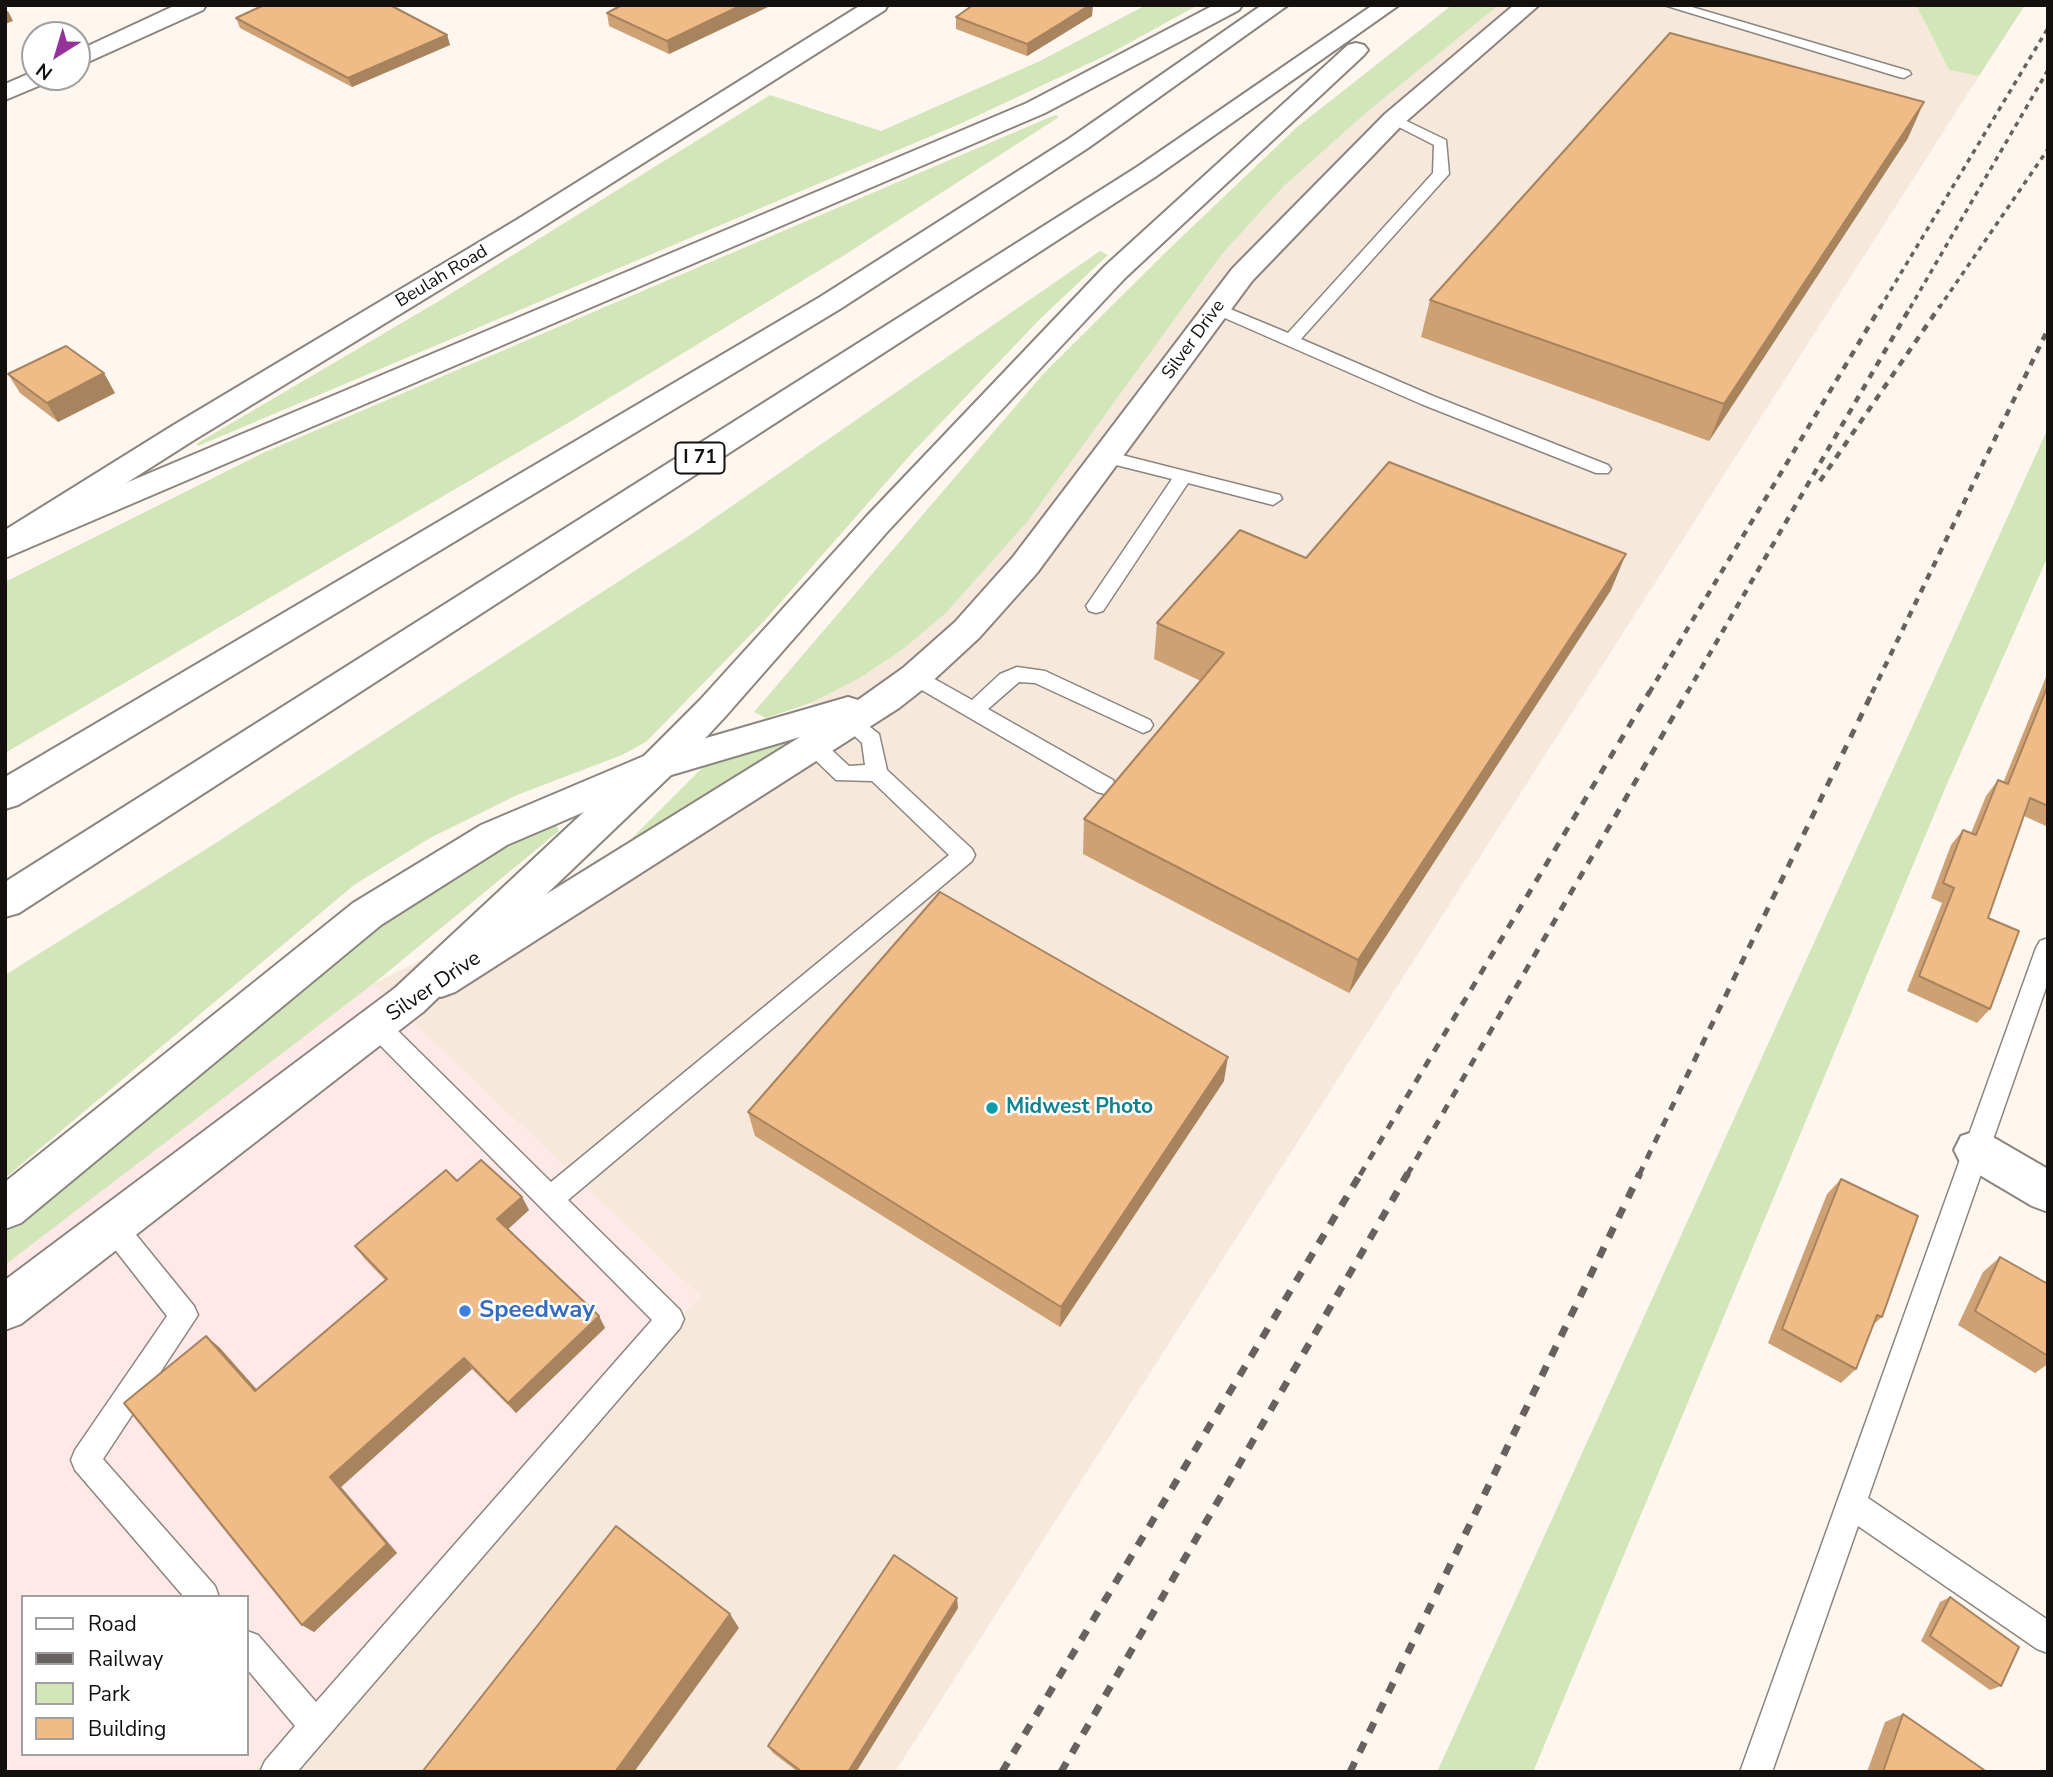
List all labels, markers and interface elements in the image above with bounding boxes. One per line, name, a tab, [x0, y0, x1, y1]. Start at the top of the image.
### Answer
north arrow	[21, 21, 91, 91]
text: N	[31, 57, 58, 86]
street label: Beulah Road	[392, 241, 492, 313]
street label: Silver Drive	[1158, 296, 1230, 384]
road number: I 71	[676, 442, 724, 474]
street label: Silver Drive	[382, 946, 486, 1028]
place label: Midwest Photo	[1006, 1095, 1153, 1121]
marker: Midwest Photo	[984, 1100, 1000, 1116]
place label: Speedway	[479, 1297, 595, 1325]
marker: Speedway	[457, 1303, 473, 1319]
legend	[21, 1595, 248, 1756]
text: Road	[88, 1610, 137, 1638]
text: Railway	[88, 1645, 163, 1673]
text: Park	[88, 1680, 130, 1708]
text: Building	[88, 1715, 166, 1743]

